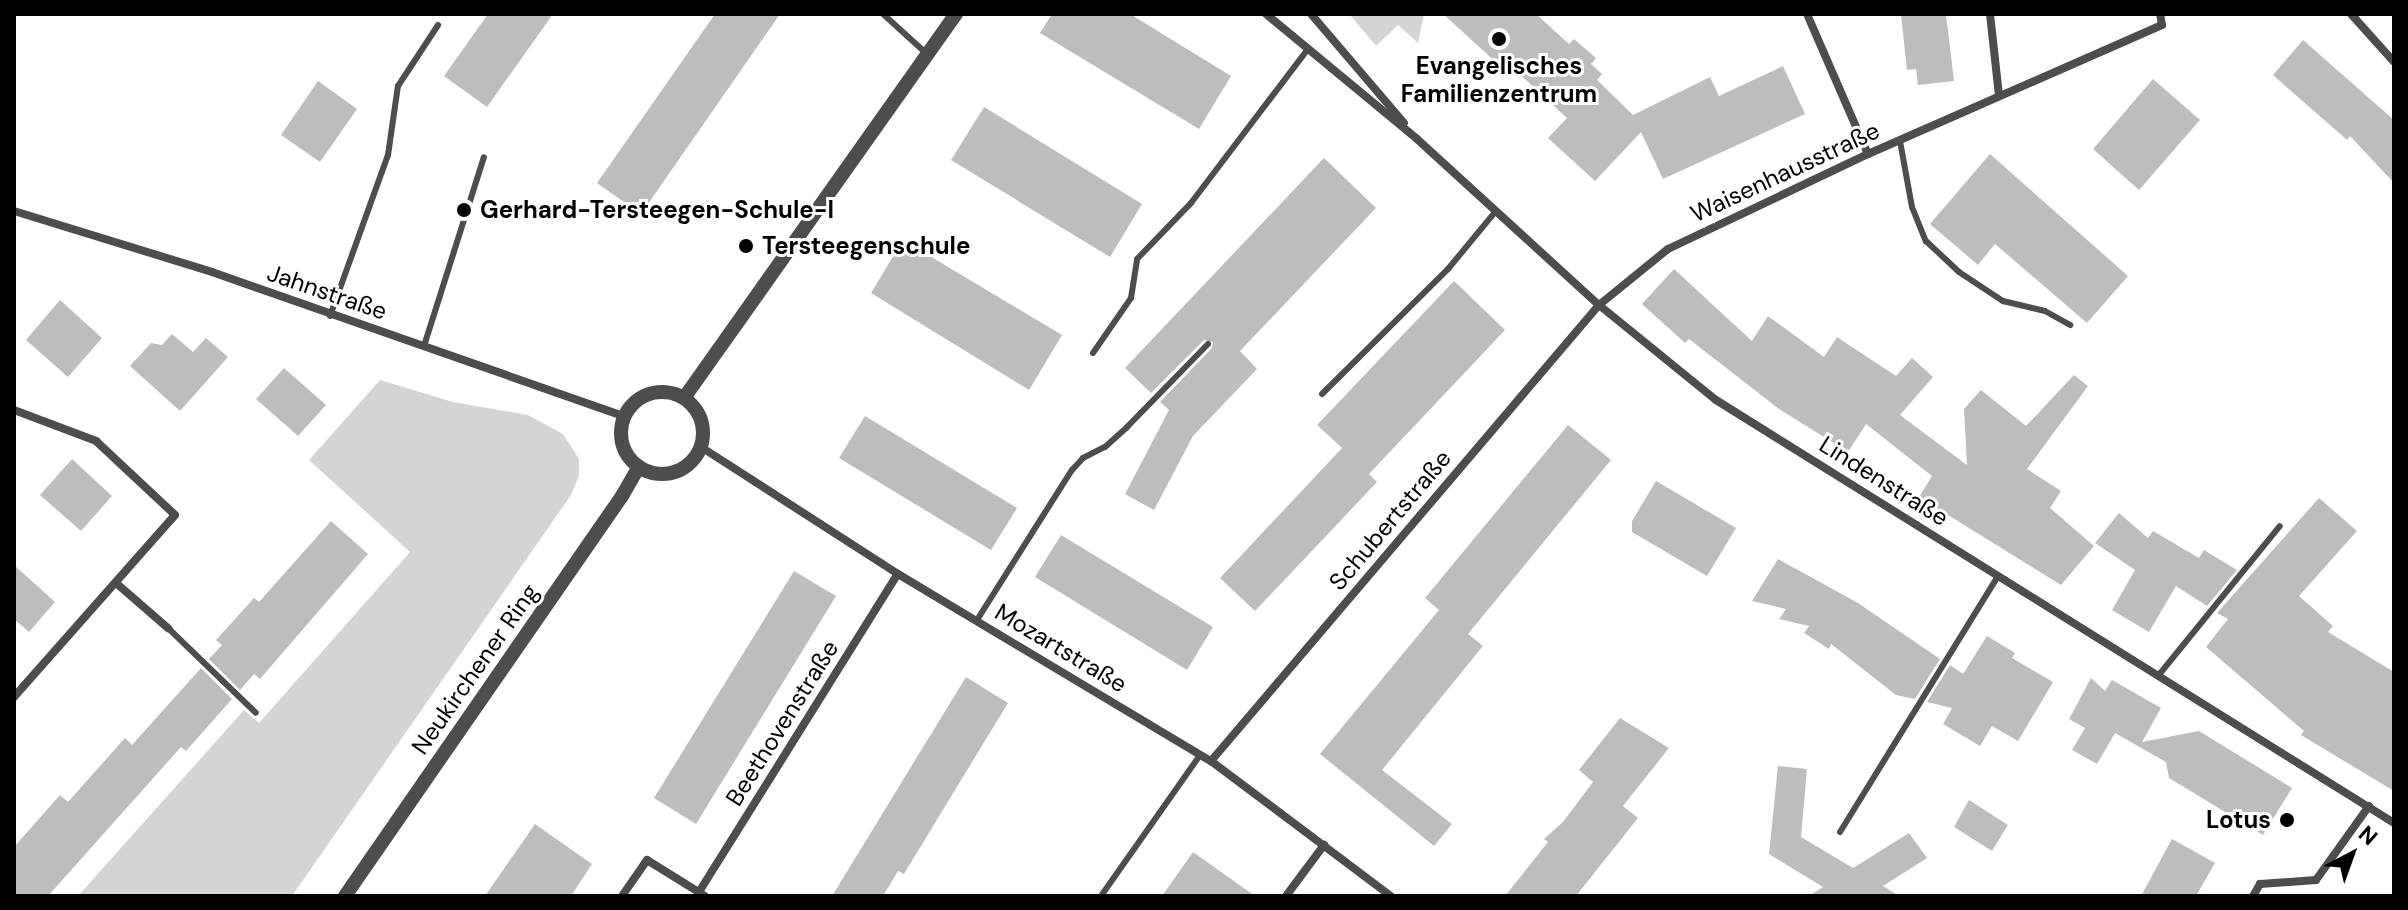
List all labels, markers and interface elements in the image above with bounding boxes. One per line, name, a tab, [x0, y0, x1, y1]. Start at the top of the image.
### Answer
marker: Evangelisches Familienzentrum	[1490, 30, 1508, 48]
place label: Evangelisches Familienzentrum	[1401, 52, 1597, 108]
street label: Waisenhausstraße	[1686, 116, 1884, 228]
place label: Gerhard-Tersteegen-Schule-I	[480, 196, 834, 224]
marker: Gerhard-Tersteegen-Schule-I	[455, 201, 473, 219]
place label: Tersteegenschule	[762, 232, 970, 260]
marker: Tersteegenschule	[737, 237, 755, 255]
street label: Jahnstraße	[263, 258, 391, 326]
street label: Lindenstraße	[1814, 430, 1954, 532]
street label: Schubertstraße	[1323, 444, 1457, 596]
street label: Neukirchener Ring	[405, 578, 545, 760]
street label: Mozartstraße	[990, 597, 1132, 699]
street label: Beethovenstraße	[720, 635, 844, 811]
place label: Lotus	[2206, 806, 2271, 834]
marker: Lotus	[2278, 811, 2296, 829]
north arrow	[2312, 814, 2392, 894]
text: N	[2352, 819, 2384, 852]

